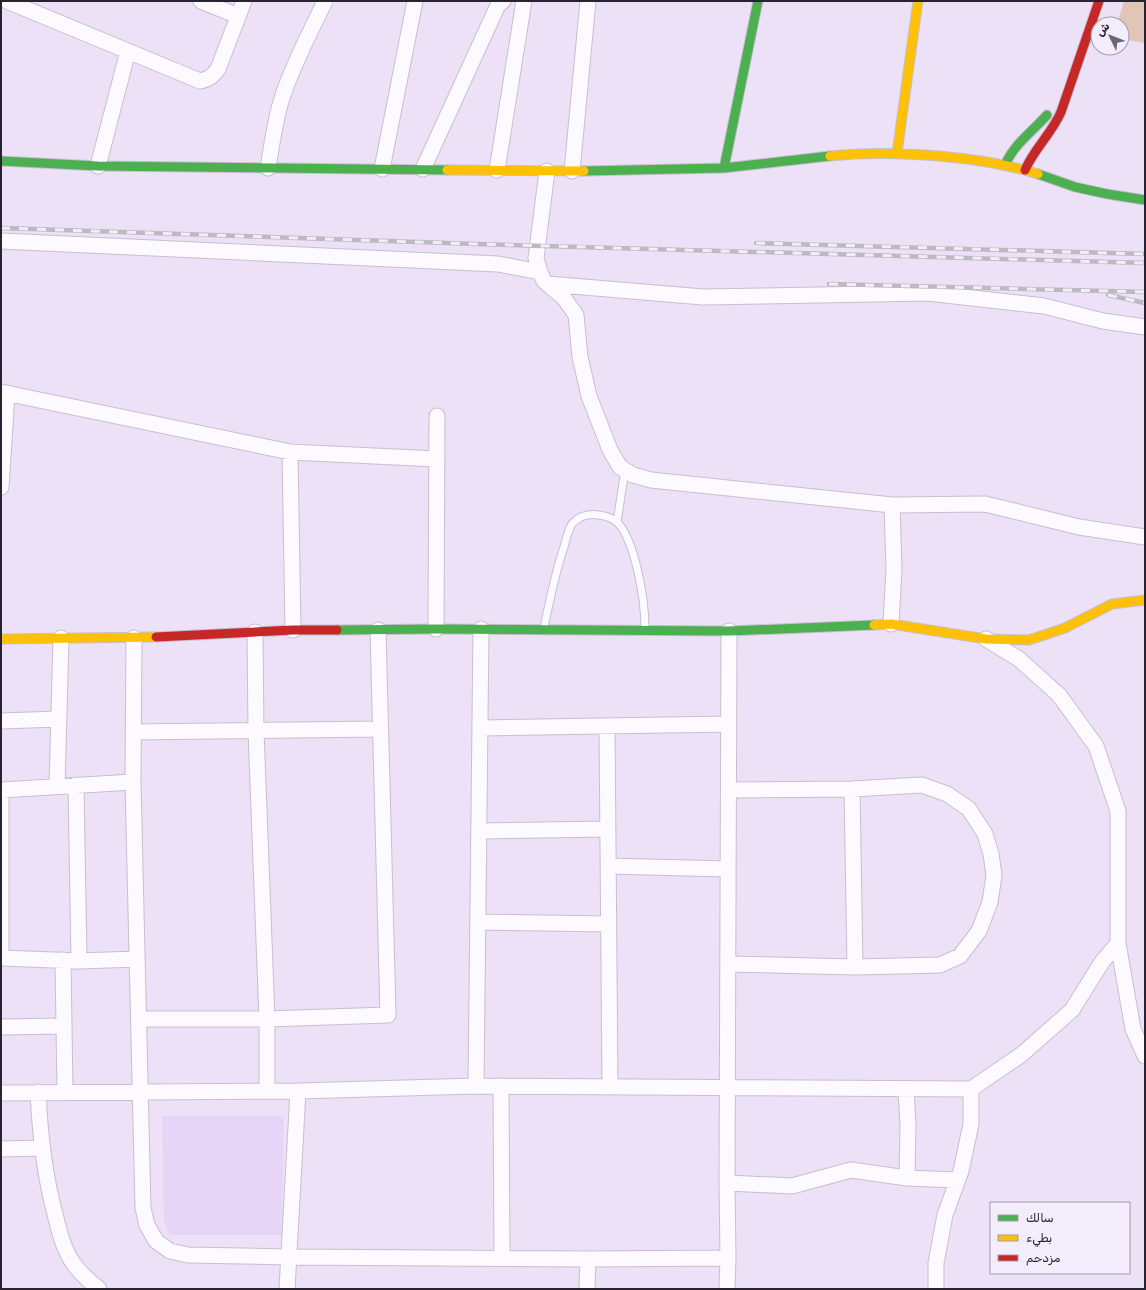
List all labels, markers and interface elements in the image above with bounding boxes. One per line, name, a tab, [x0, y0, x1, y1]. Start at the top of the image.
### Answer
north arrow	[1090, 16, 1130, 56]
text: ش	[1094, 20, 1113, 39]
legend	[990, 1202, 1130, 1274]
text: سالك	[1026, 1211, 1054, 1225]
text: بطيء	[1026, 1231, 1052, 1247]
text: مزدحم	[1026, 1251, 1061, 1266]

